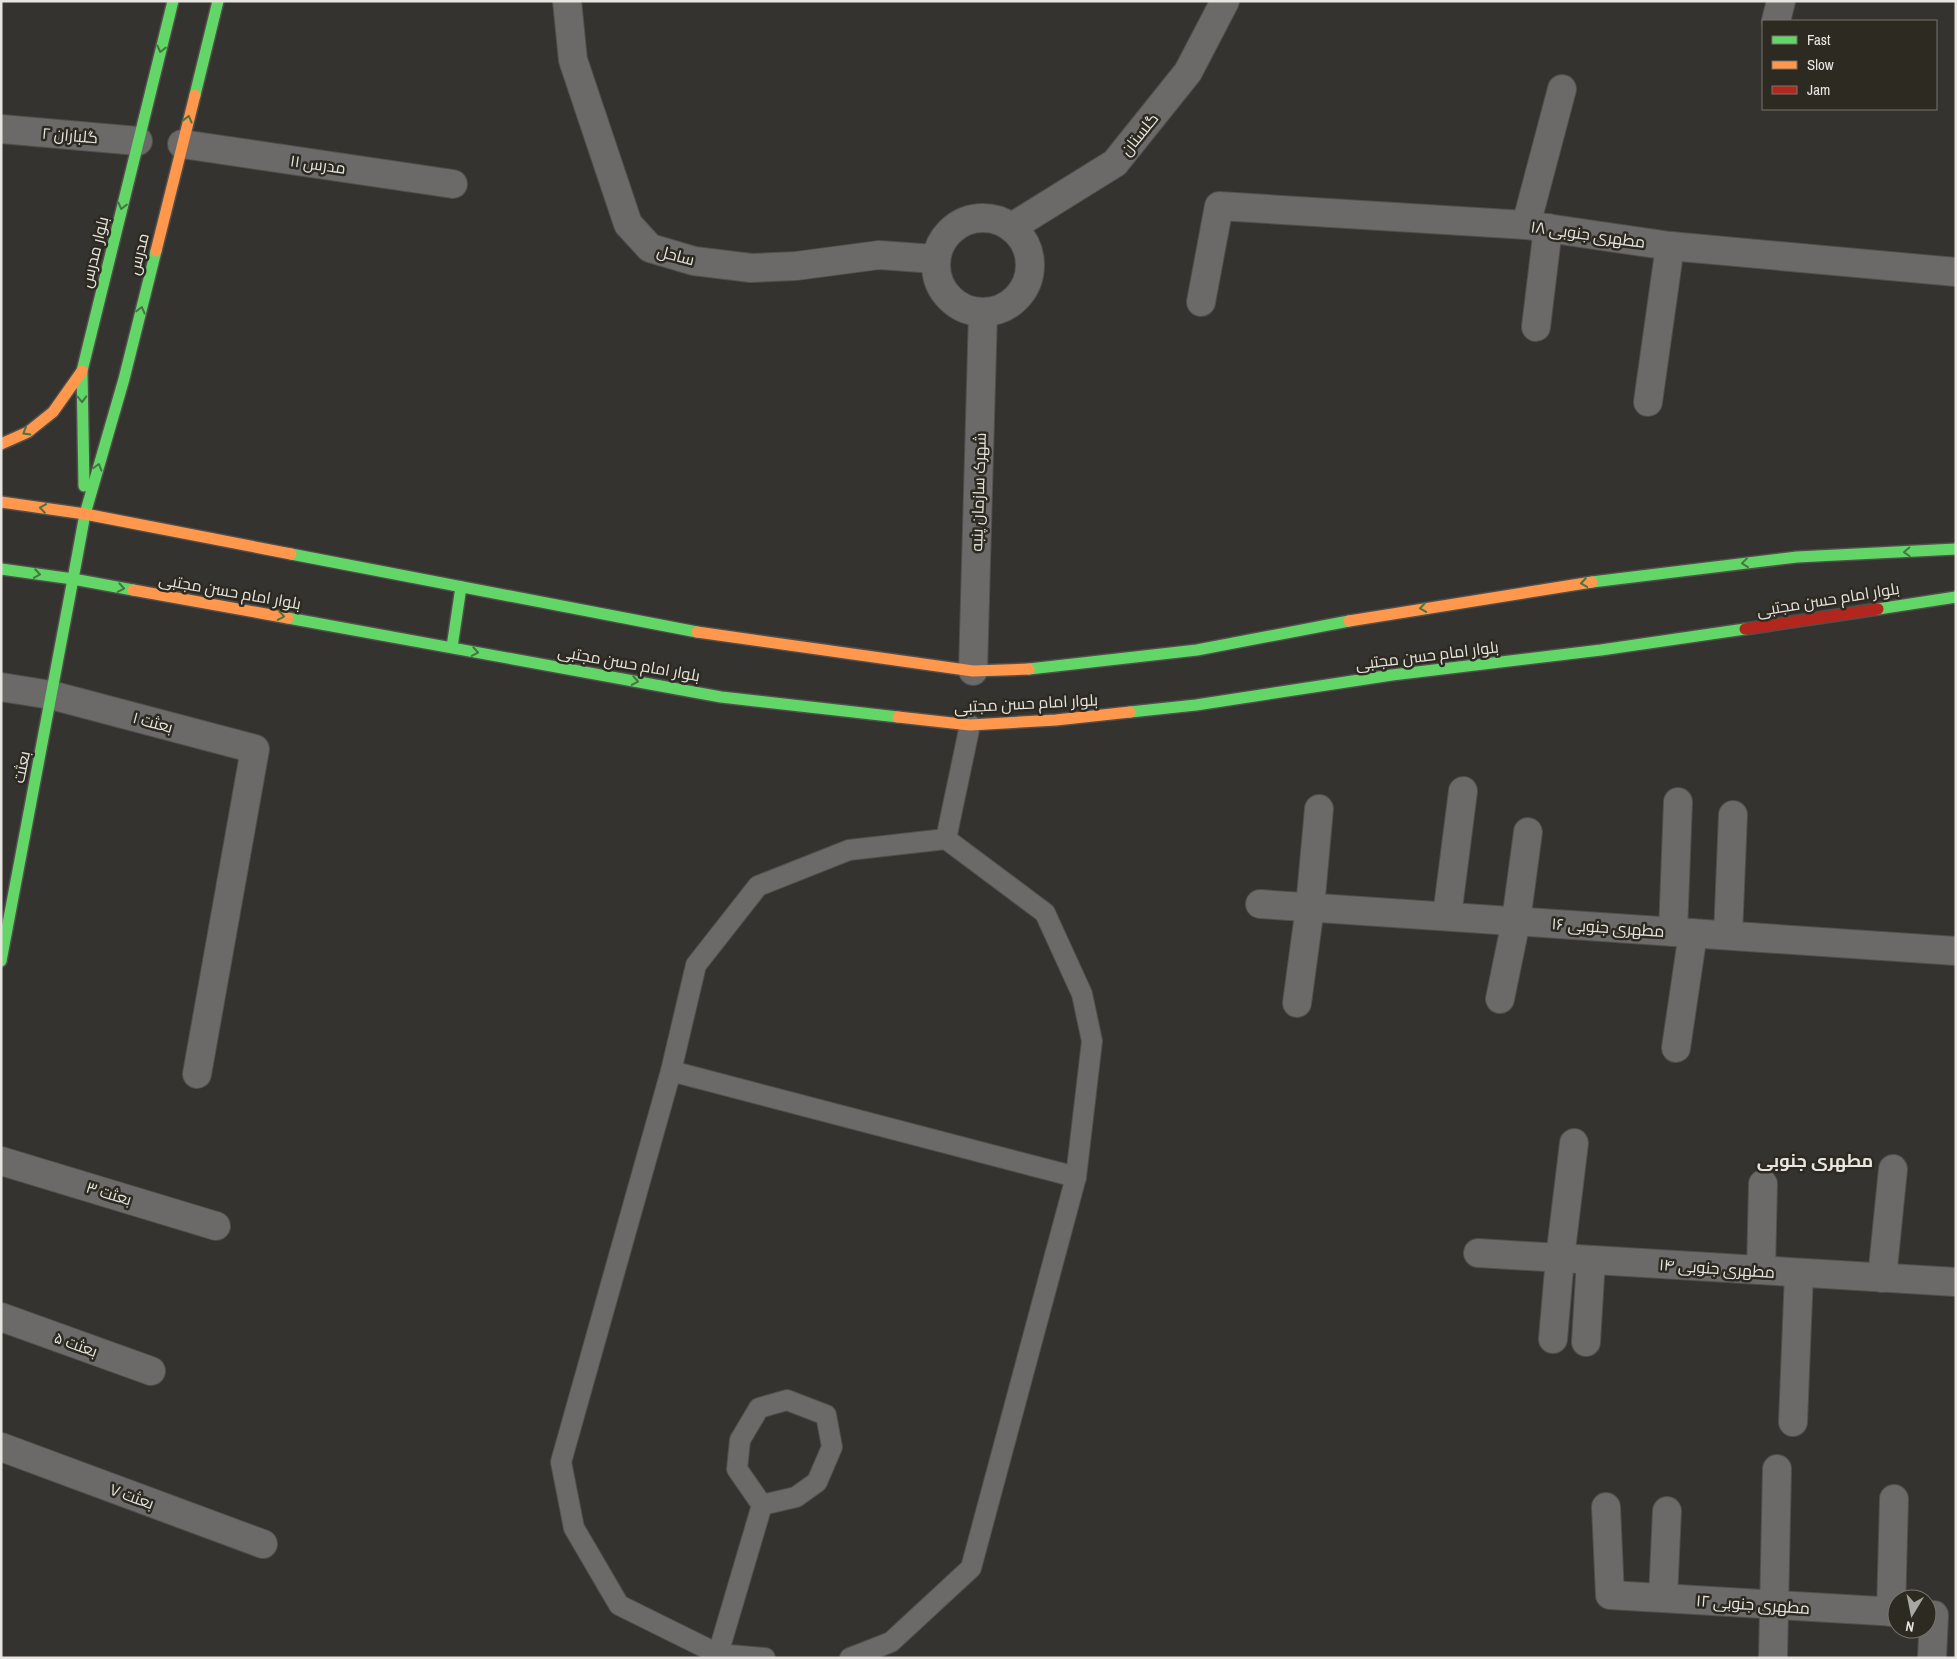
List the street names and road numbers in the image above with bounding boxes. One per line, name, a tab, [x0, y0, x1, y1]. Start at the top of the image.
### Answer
street label: گلستان	[1115, 108, 1163, 160]
street label: گلباران ۲	[41, 122, 99, 148]
street label: مدرس ۱۱	[289, 149, 347, 179]
street label: بلوار مدرس	[74, 214, 114, 290]
street label: ۱۸ مطهری جنوبی	[1529, 215, 1647, 253]
street label: مدرس	[122, 231, 154, 277]
street label: ساحل	[655, 239, 697, 271]
street label: شهرک سازمان پنبه	[965, 432, 992, 552]
street label: بلوار امام حسن مجتبی	[157, 568, 303, 615]
street label: بلوار امام حسن مجتبی	[1755, 577, 1901, 622]
street label: بلوار امام حسن مجتبی	[1354, 635, 1500, 676]
street label: بلوار امام حسن مجتبی	[556, 640, 702, 687]
street label: بلوار امام حسن مجتبی	[953, 688, 1099, 719]
street label: ۱ بعثت	[130, 706, 176, 738]
street label: بعثت	[7, 749, 35, 785]
street label: ۱۶ مطهری جنوبی	[1551, 912, 1665, 942]
street label: ۳ بعثت	[83, 1176, 135, 1210]
street label: ۱۴ مطهری جنوبی	[1658, 1253, 1776, 1283]
street label: ۵ بعثت	[51, 1326, 101, 1362]
street label: ۷ بعثت	[107, 1478, 157, 1514]
street label: ۱۲ مطهری جنوبی	[1695, 1589, 1811, 1619]

